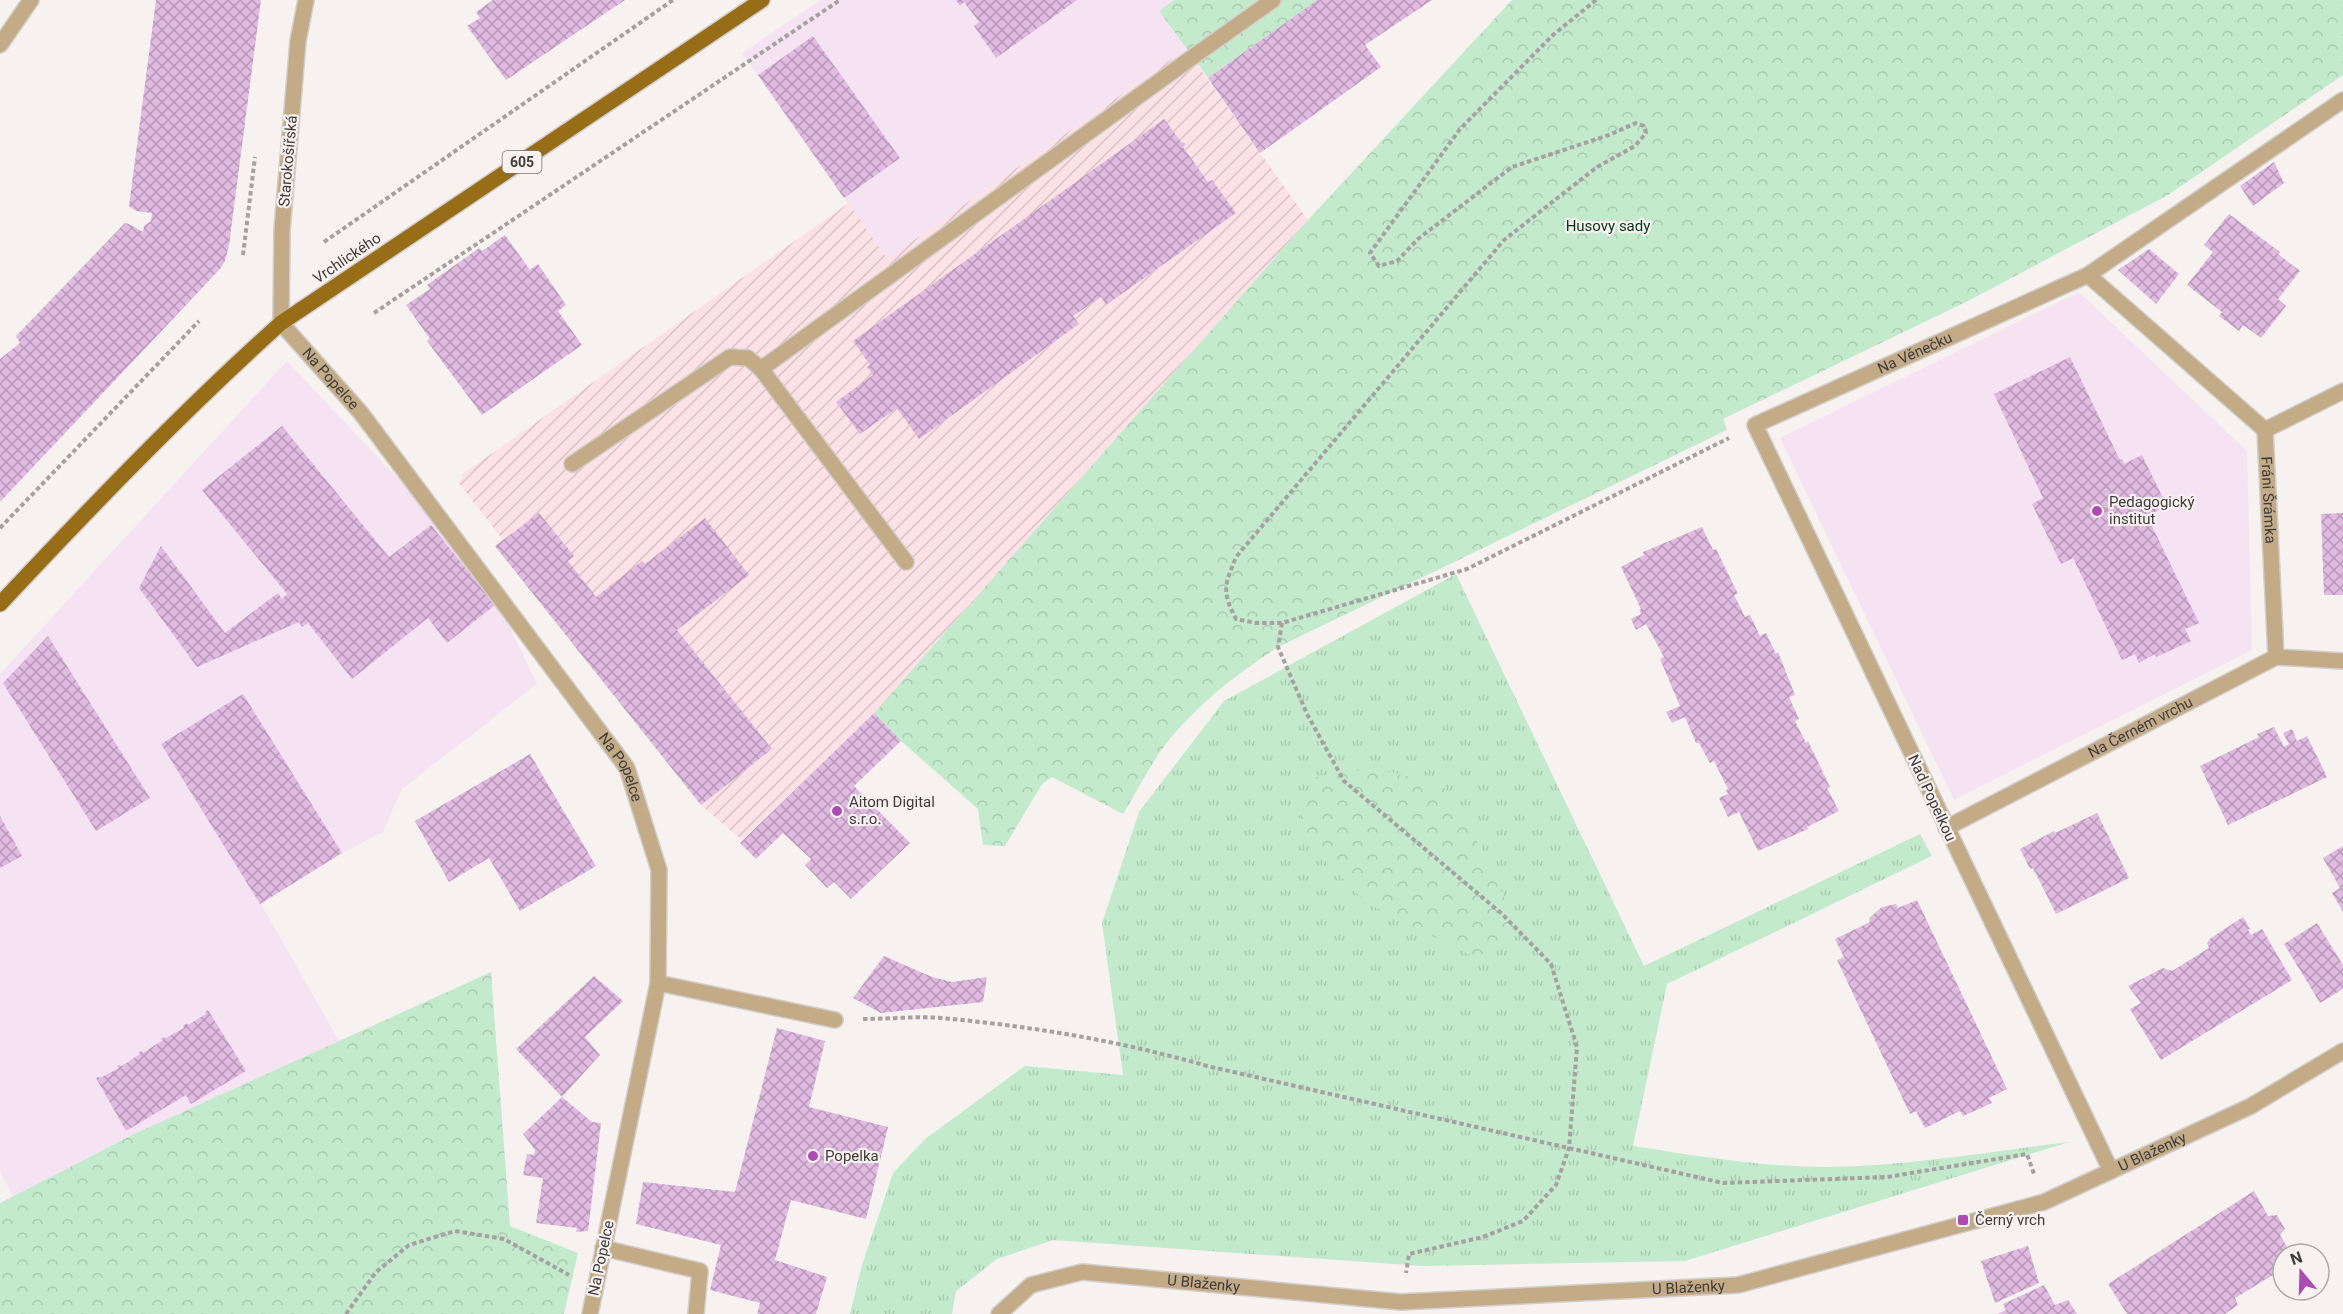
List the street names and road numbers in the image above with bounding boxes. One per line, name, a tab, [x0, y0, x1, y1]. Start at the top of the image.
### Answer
street label: Starokošířská	[275, 115, 301, 207]
road number: 605	[502, 151, 542, 173]
street label: Vrchlického	[310, 229, 384, 287]
street label: Na Věnečku	[1875, 328, 1955, 378]
street label: Na Popelce	[298, 344, 363, 413]
street label: Fráni Šrámka	[2257, 456, 2279, 544]
street label: Na Černém vrchu	[2085, 693, 2196, 762]
street label: Na Popelce	[595, 729, 646, 804]
street label: Nad Popelkou	[1904, 752, 1960, 844]
street label: U Blaženky	[2115, 1128, 2189, 1175]
street label: Na Popelce	[584, 1219, 618, 1297]
street label: U Blaženky	[1166, 1271, 1241, 1296]
street label: U Blaženky	[1652, 1277, 1725, 1298]

